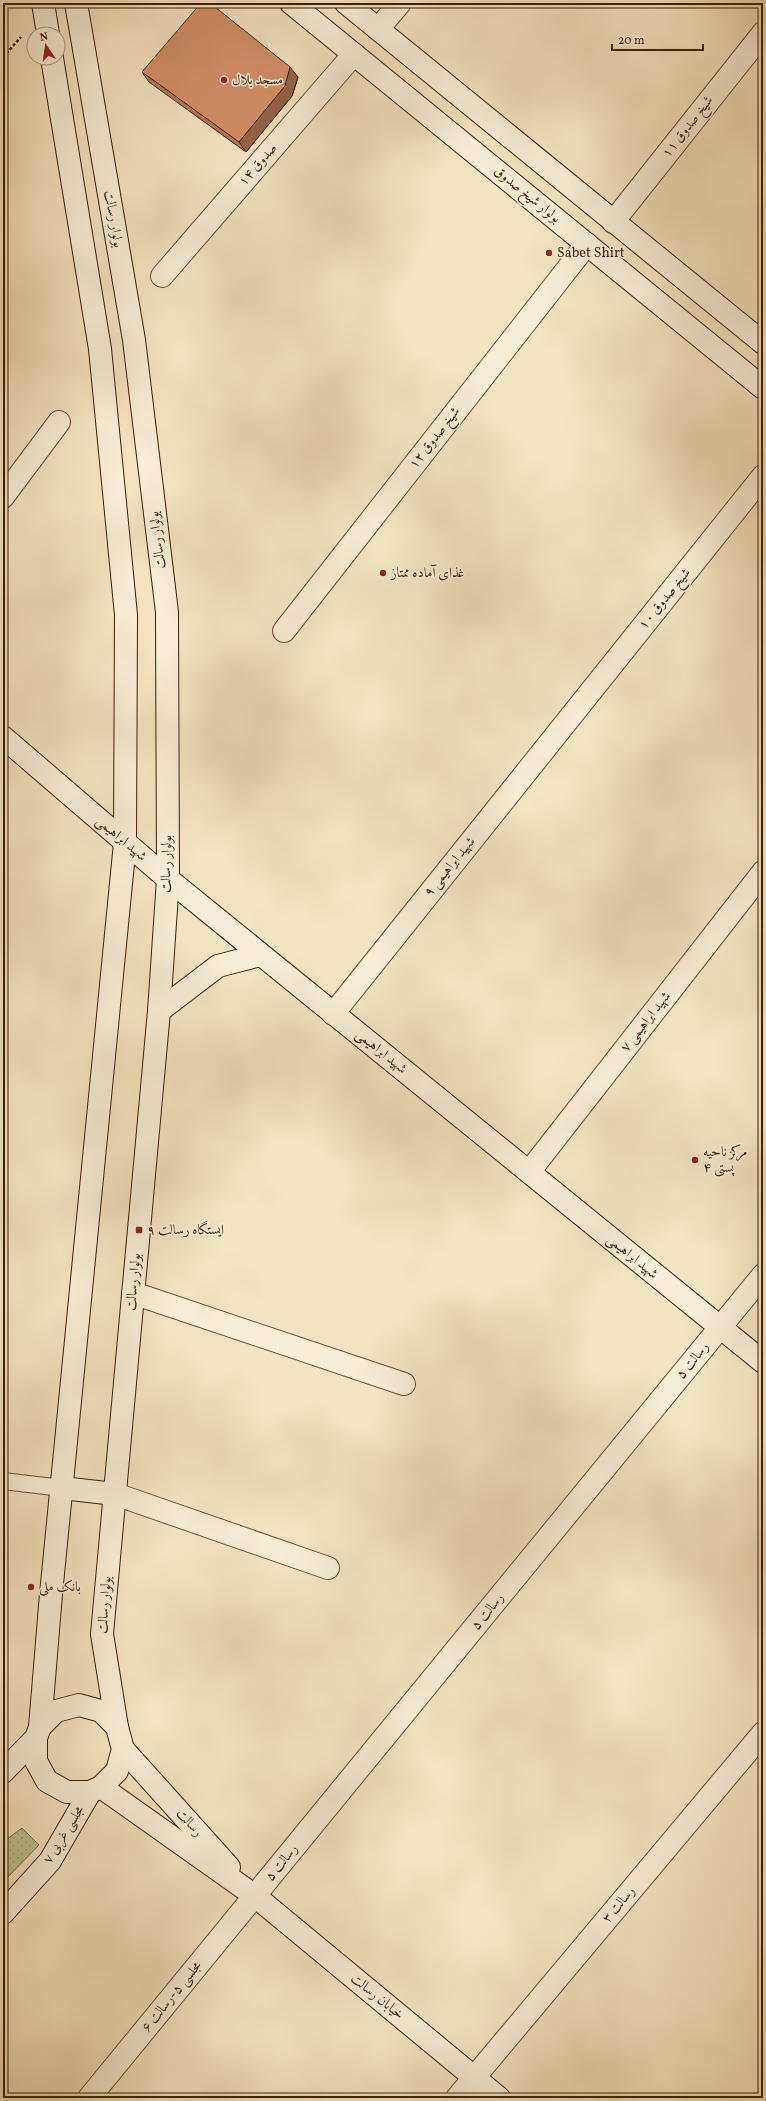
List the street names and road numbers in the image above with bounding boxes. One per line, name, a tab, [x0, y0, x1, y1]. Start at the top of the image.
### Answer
street label: شیخ صدوق ۱۱	[658, 92, 720, 163]
street label: صدوق ۱۴	[234, 140, 282, 190]
street label: بولوار شیخ صدوق	[488, 162, 565, 230]
street label: بولوار رسالت	[99, 189, 127, 249]
street label: شیخ صدوق ۱۲	[405, 403, 467, 474]
street label: بولوار رسالت	[145, 510, 171, 570]
street label: شیخ صدوق ۱۰	[634, 564, 697, 635]
street label: شهید ابراهیمی	[91, 812, 151, 866]
street label: شهید ابراهیمی ۹	[420, 833, 480, 901]
street label: بولوار رسالت	[157, 835, 177, 893]
street label: شهید ابراهیمی ۷	[616, 988, 676, 1056]
street label: شهید ابراهیمی	[351, 1025, 411, 1079]
street label: شهید ابراهیمی	[602, 1230, 662, 1284]
street label: بولوار رسالت	[122, 1252, 146, 1312]
street label: رسالت ۵	[672, 1338, 714, 1384]
street label: بولوار رسالت	[94, 1575, 117, 1634]
street label: رسالت ۵	[467, 1589, 509, 1635]
street label: مجلسی غربی ۷	[39, 1802, 90, 1868]
street label: رسالت	[171, 1805, 207, 1841]
street label: رسالت ۵	[261, 1840, 303, 1886]
street label: رسالت ۳	[598, 1883, 640, 1927]
street label: مجلسی ۵-رسالت ۶	[137, 1957, 207, 2036]
street label: خیابان رسالت	[346, 1969, 408, 2025]

